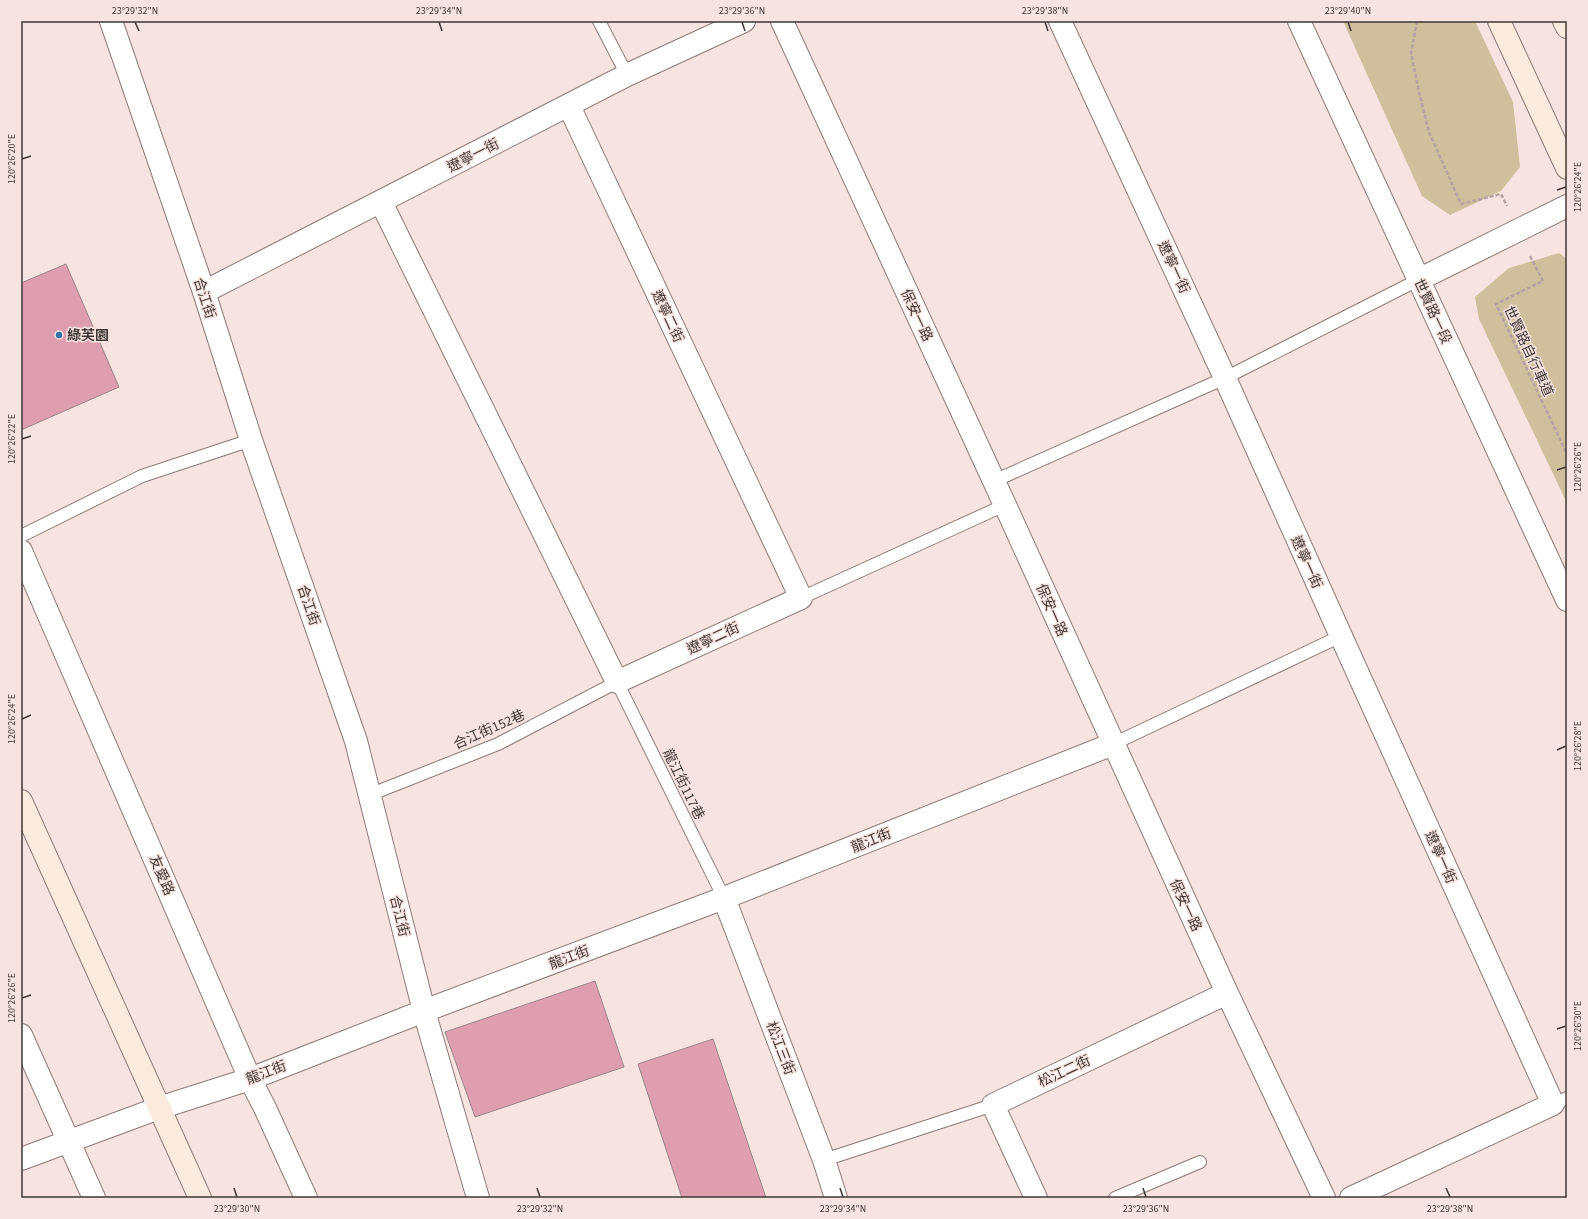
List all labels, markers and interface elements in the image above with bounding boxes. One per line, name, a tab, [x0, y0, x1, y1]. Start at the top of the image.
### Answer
text: 23°29'32"N	[112, 4, 158, 18]
text: 23°29'34"N	[416, 4, 462, 18]
text: 23°29'36"N	[719, 4, 765, 18]
text: 23°29'38"N	[1022, 4, 1068, 18]
text: 23°29'40"N	[1325, 4, 1371, 18]
text: 120°26'20"E	[5, 134, 19, 184]
street label: 遼寧一街	[444, 134, 503, 178]
text: 120°26'24"E	[1571, 162, 1585, 212]
street label: 遼寧一街	[1152, 238, 1194, 297]
street label: 合江街	[188, 275, 220, 321]
street label: 世賢路一段	[1408, 275, 1456, 347]
street label: 保安一路	[895, 286, 937, 345]
street label: 遼寧二街	[646, 287, 688, 346]
street label: 世賢路自行車道	[1498, 303, 1558, 400]
place label: 綠芙園	[67, 326, 109, 346]
marker: 綠芙園	[54, 330, 64, 340]
text: 120°26'22"E	[5, 414, 19, 464]
text: 120°26'26"E	[1571, 442, 1585, 492]
street label: 遼寧一街	[1286, 533, 1327, 592]
street label: 保安一路	[1031, 581, 1072, 640]
street label: 合江街	[292, 582, 324, 628]
street label: 遼寧二街	[684, 618, 743, 660]
text: 120°26'24"E	[5, 694, 19, 744]
street label: 合江街152巷	[450, 705, 529, 755]
text: 120°26'28"E	[1571, 721, 1585, 771]
street label: 龍江街117巷	[657, 746, 709, 823]
street label: 龍江街	[848, 824, 895, 858]
street label: 遼寧一街	[1420, 828, 1461, 887]
street label: 友愛路	[144, 852, 178, 899]
street label: 保安一路	[1164, 876, 1206, 935]
street label: 合江街	[384, 893, 414, 939]
street label: 龍江街	[546, 941, 593, 975]
text: 120°26'26"E	[5, 973, 19, 1023]
text: 120°26'30"E	[1571, 1001, 1585, 1051]
street label: 松江三街	[761, 1019, 799, 1078]
street label: 松江二街	[1035, 1051, 1094, 1093]
street label: 龍江街	[243, 1056, 290, 1090]
text: 23°29'30"N	[214, 1202, 260, 1216]
text: 23°29'32"N	[517, 1202, 563, 1216]
text: 23°29'34"N	[820, 1202, 866, 1216]
text: 23°29'36"N	[1123, 1202, 1169, 1216]
text: 23°29'38"N	[1427, 1202, 1473, 1216]

